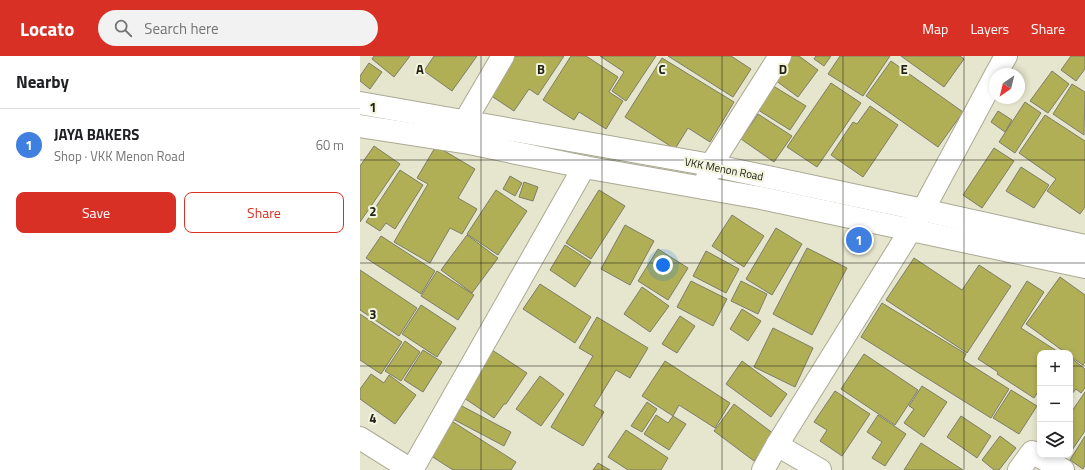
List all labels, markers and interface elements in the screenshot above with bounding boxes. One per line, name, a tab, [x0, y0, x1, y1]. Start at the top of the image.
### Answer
search box	[98, 10, 378, 46]
text: Locato	[20, 14, 74, 43]
icon: search	[112, 17, 134, 39]
text: Search here	[144, 17, 219, 40]
text: Map	[922, 18, 948, 39]
text: Layers	[970, 18, 1009, 39]
text: Share	[1031, 18, 1065, 39]
text: A	[416, 59, 424, 79]
text: B	[537, 59, 545, 79]
text: C	[658, 59, 666, 79]
text: D	[779, 59, 787, 79]
text: E	[900, 59, 908, 79]
north arrow	[989, 68, 1025, 104]
text: Nearby	[16, 69, 69, 95]
text: 1	[369, 97, 377, 117]
text: JAYA BAKERS	[54, 123, 139, 146]
text: 1	[25, 135, 33, 155]
text: 60 m	[316, 135, 344, 155]
text: Shop · VKK Menon Road	[54, 146, 185, 166]
street label: VKK Menon Road	[683, 154, 765, 185]
button: Save	[16, 192, 176, 233]
button: Share	[184, 192, 344, 233]
text: 2	[369, 201, 377, 221]
pin: 1	[846, 225, 872, 255]
your location	[653, 255, 673, 275]
text: 3	[369, 304, 377, 324]
map controls	[1037, 350, 1073, 458]
button: +	[1037, 350, 1073, 386]
button: −	[1037, 386, 1073, 422]
text: 4	[369, 408, 377, 428]
button: layers	[1037, 422, 1073, 458]

